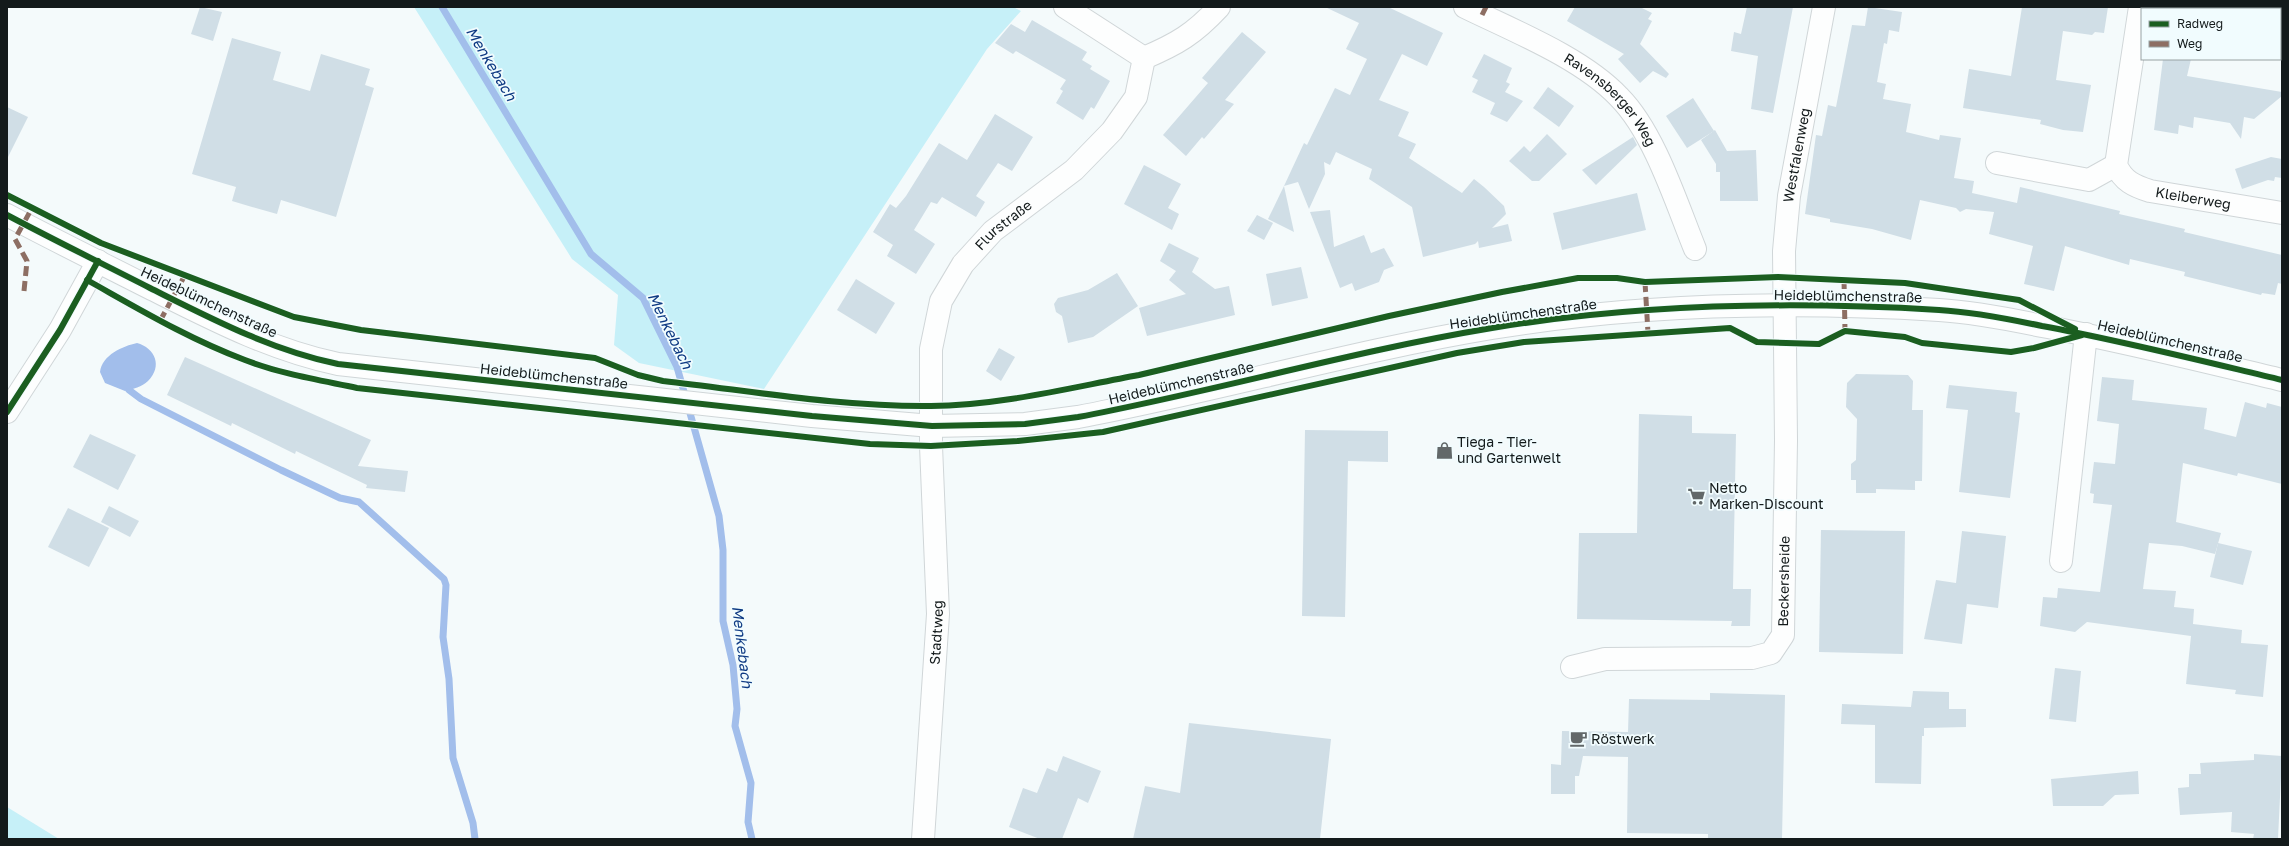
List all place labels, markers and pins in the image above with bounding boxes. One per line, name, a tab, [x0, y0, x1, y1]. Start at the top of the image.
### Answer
place label: Tiega - Tier- und Gartenwelt	[1457, 433, 1561, 466]
shop icon: Tiega - Tier- und Gartenwelt	[1434, 440, 1454, 460]
place label: Netto Marken-Discount	[1709, 479, 1824, 512]
supermarket icon: Netto Marken-Discount	[1686, 486, 1706, 506]
cafe icon: Röstwerk	[1568, 729, 1588, 749]
place label: Röstwerk	[1591, 730, 1655, 747]

